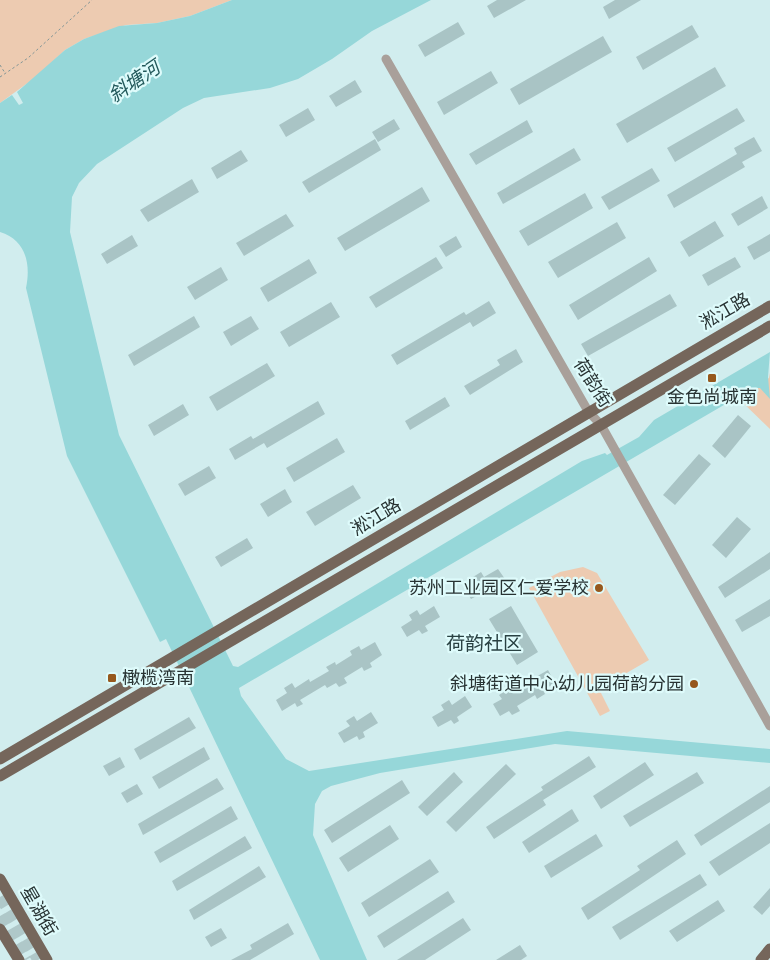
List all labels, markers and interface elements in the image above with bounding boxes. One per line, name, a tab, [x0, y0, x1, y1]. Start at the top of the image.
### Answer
water label: 斜塘河	[102, 50, 168, 107]
street label: 淞江路	[694, 285, 754, 334]
street label: 荷韵街	[569, 352, 620, 412]
marker: 金色尚城南	[706, 372, 718, 384]
place label: 金色尚城南	[667, 382, 757, 408]
street label: 淞江路	[345, 490, 405, 540]
place label: 苏州工业园区仁爱学校	[409, 573, 589, 599]
marker: 苏州工业园区仁爱学校	[593, 582, 605, 594]
district label: 荷韵社区	[446, 628, 522, 655]
place label: 橄榄湾南	[122, 663, 194, 689]
place label: 斜塘街道中心幼儿园荷韵分园	[450, 669, 684, 695]
marker: 橄榄湾南	[106, 672, 118, 684]
marker: 斜塘街道中心幼儿园荷韵分园	[688, 678, 700, 690]
street label: 星湖街	[16, 880, 65, 940]

